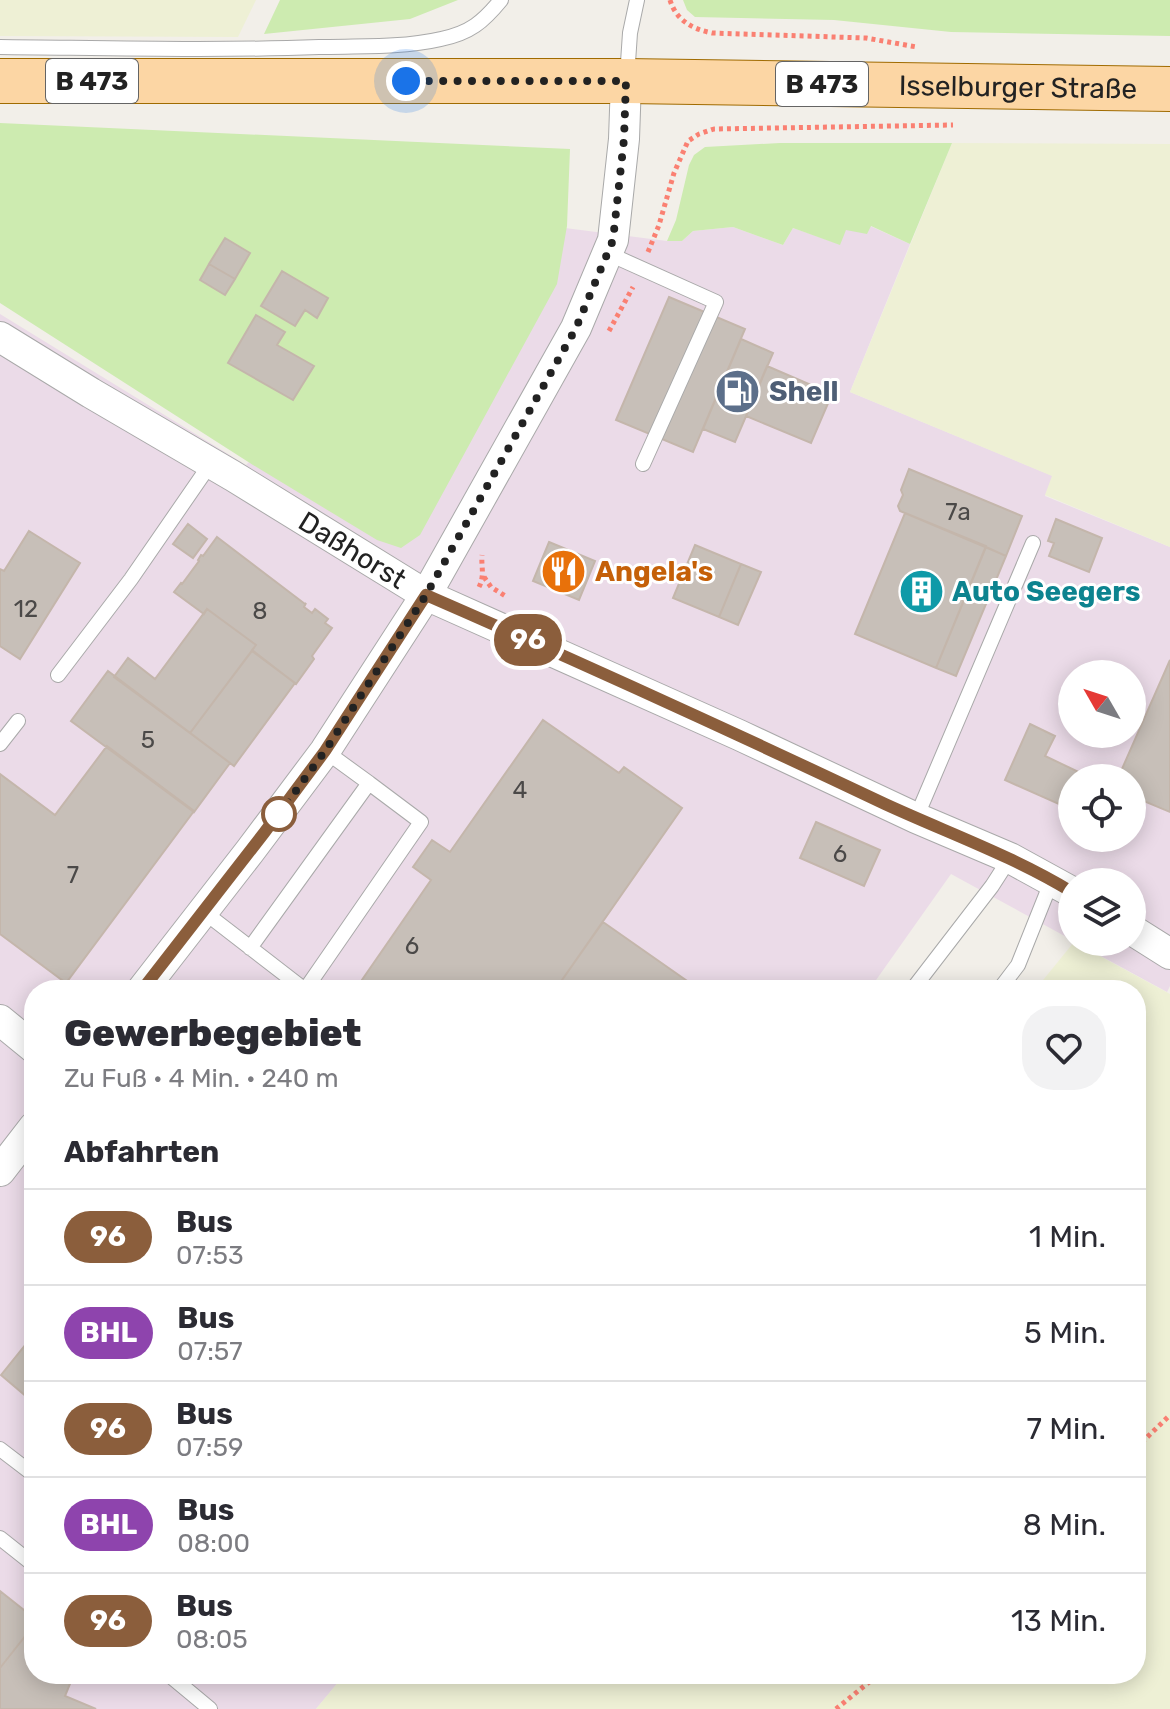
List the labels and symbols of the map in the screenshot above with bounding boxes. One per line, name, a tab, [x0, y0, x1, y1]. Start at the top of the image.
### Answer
road number: B 473	[46, 59, 138, 103]
your location	[386, 61, 426, 101]
road number: B 473	[776, 62, 868, 106]
street label: Isselburger Straße	[899, 69, 1137, 106]
fuel station icon: Shell	[714, 367, 762, 415]
place label: Shell	[769, 375, 838, 408]
house number: 7a	[945, 498, 971, 526]
street label: Daßhorst	[293, 505, 412, 596]
restaurant icon: Angela's	[540, 547, 588, 595]
place label: Angela's	[595, 555, 713, 588]
building icon: Auto Seegers	[897, 567, 945, 615]
place label: Auto Seegers	[952, 575, 1140, 608]
house number: 12	[14, 595, 38, 623]
house number: 8	[252, 597, 268, 625]
line badge: 96	[492, 614, 564, 666]
north arrow	[1058, 660, 1146, 748]
house number: 5	[141, 726, 155, 754]
house number: 4	[513, 776, 528, 804]
unlabelled marker	[262, 797, 296, 831]
house number: 6	[833, 840, 847, 868]
house number: 7	[67, 861, 79, 889]
house number: 6	[405, 932, 419, 960]

